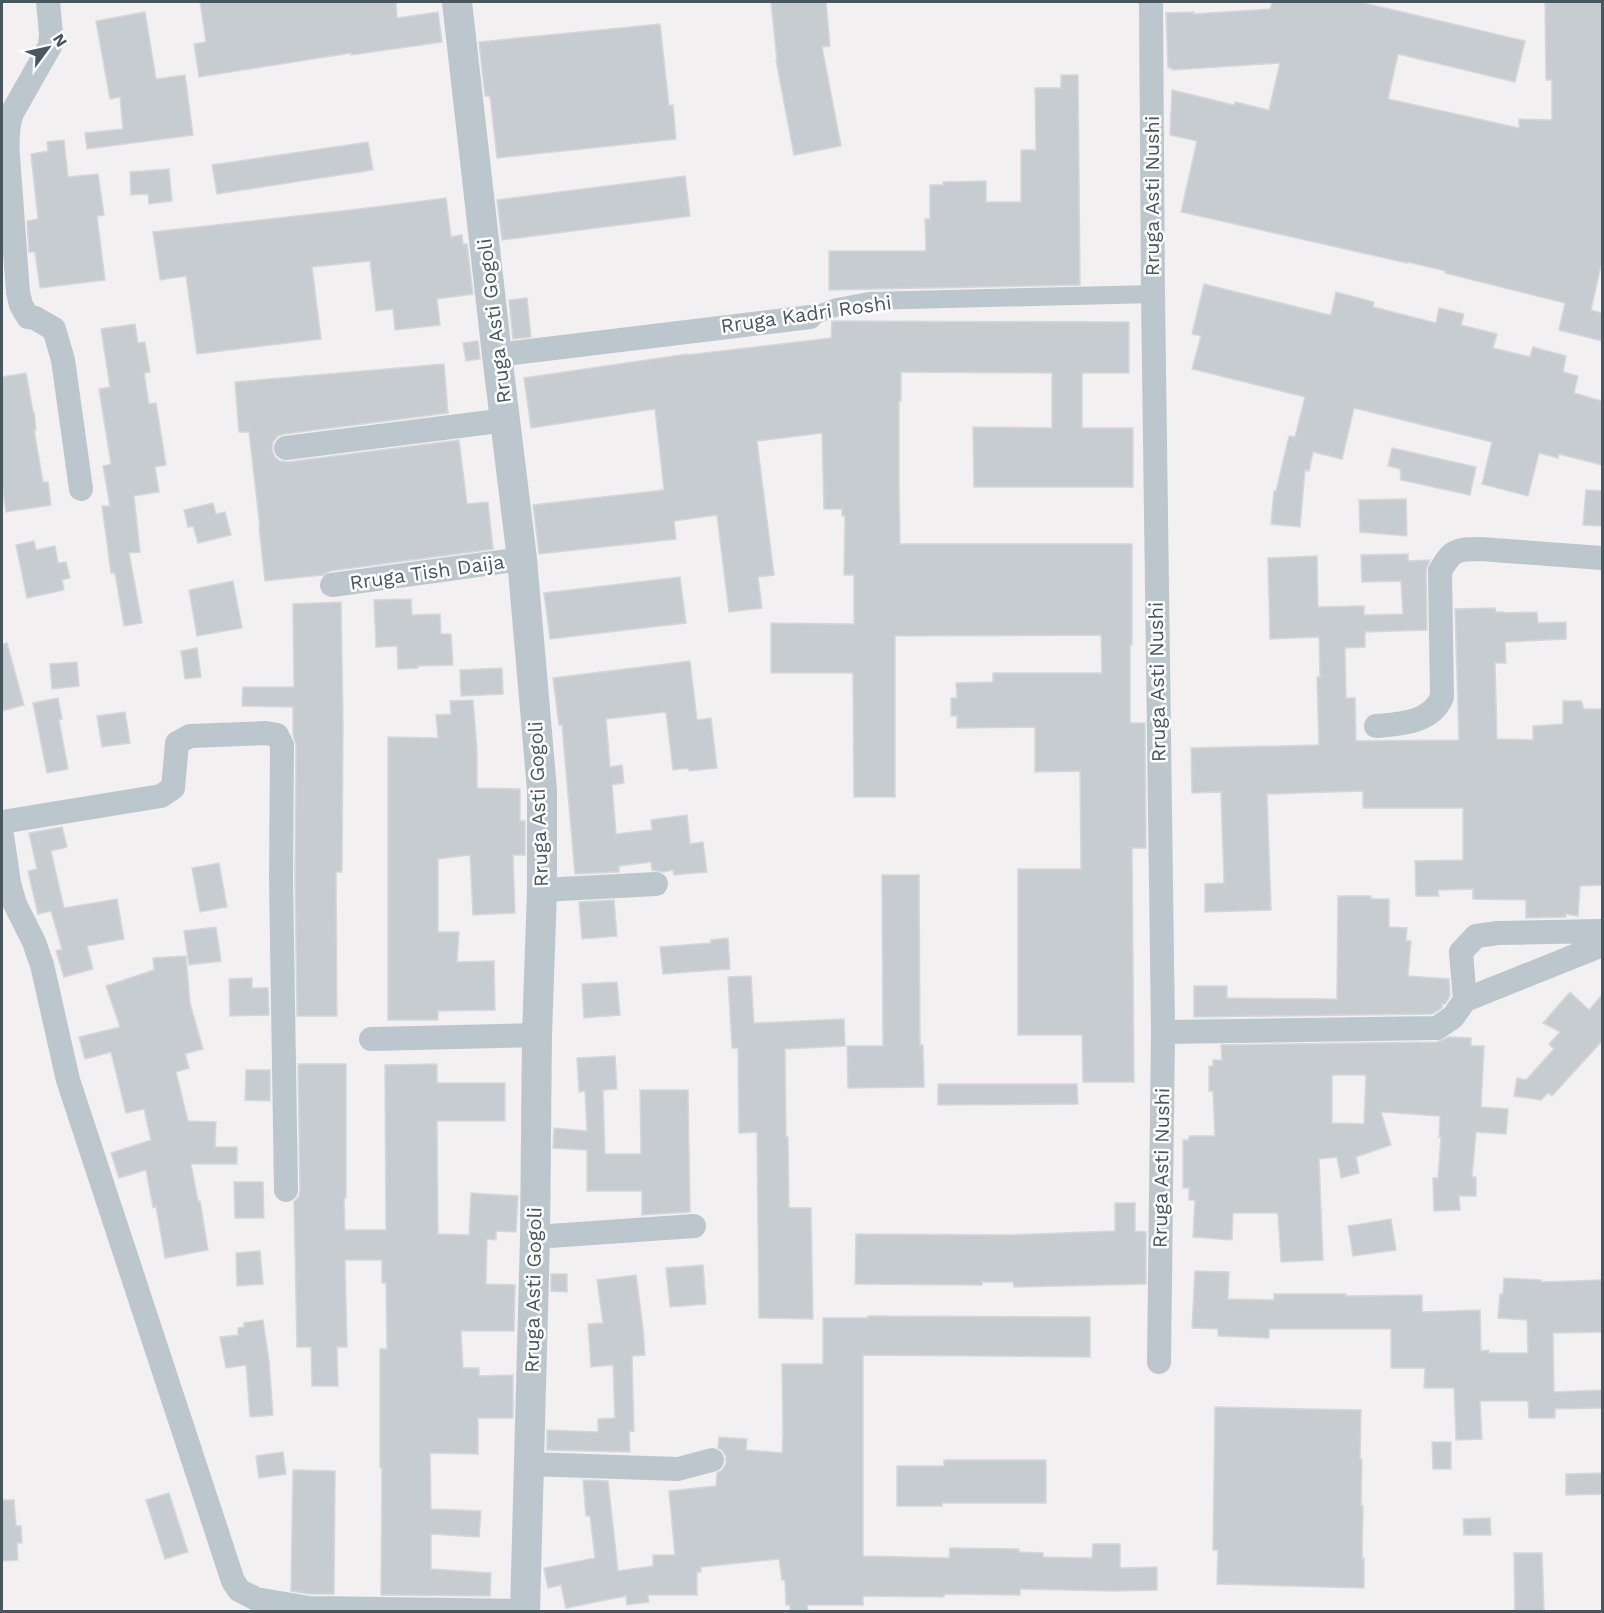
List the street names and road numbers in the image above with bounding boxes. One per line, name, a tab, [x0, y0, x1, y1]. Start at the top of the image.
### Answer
street label: Rruga Asti Nushi	[1140, 116, 1164, 276]
street label: Rruga Asti Gogoli	[472, 237, 516, 405]
street label: Rruga Kadri Roshi	[719, 290, 893, 338]
street label: Rruga Tish Daija	[348, 549, 506, 595]
street label: Rruga Asti Nushi	[1144, 602, 1170, 762]
street label: Rruga Asti Gogoli	[523, 721, 553, 887]
street label: Rruga Asti Nushi	[1148, 1088, 1174, 1248]
street label: Rruga Asti Gogoli	[520, 1207, 546, 1373]

